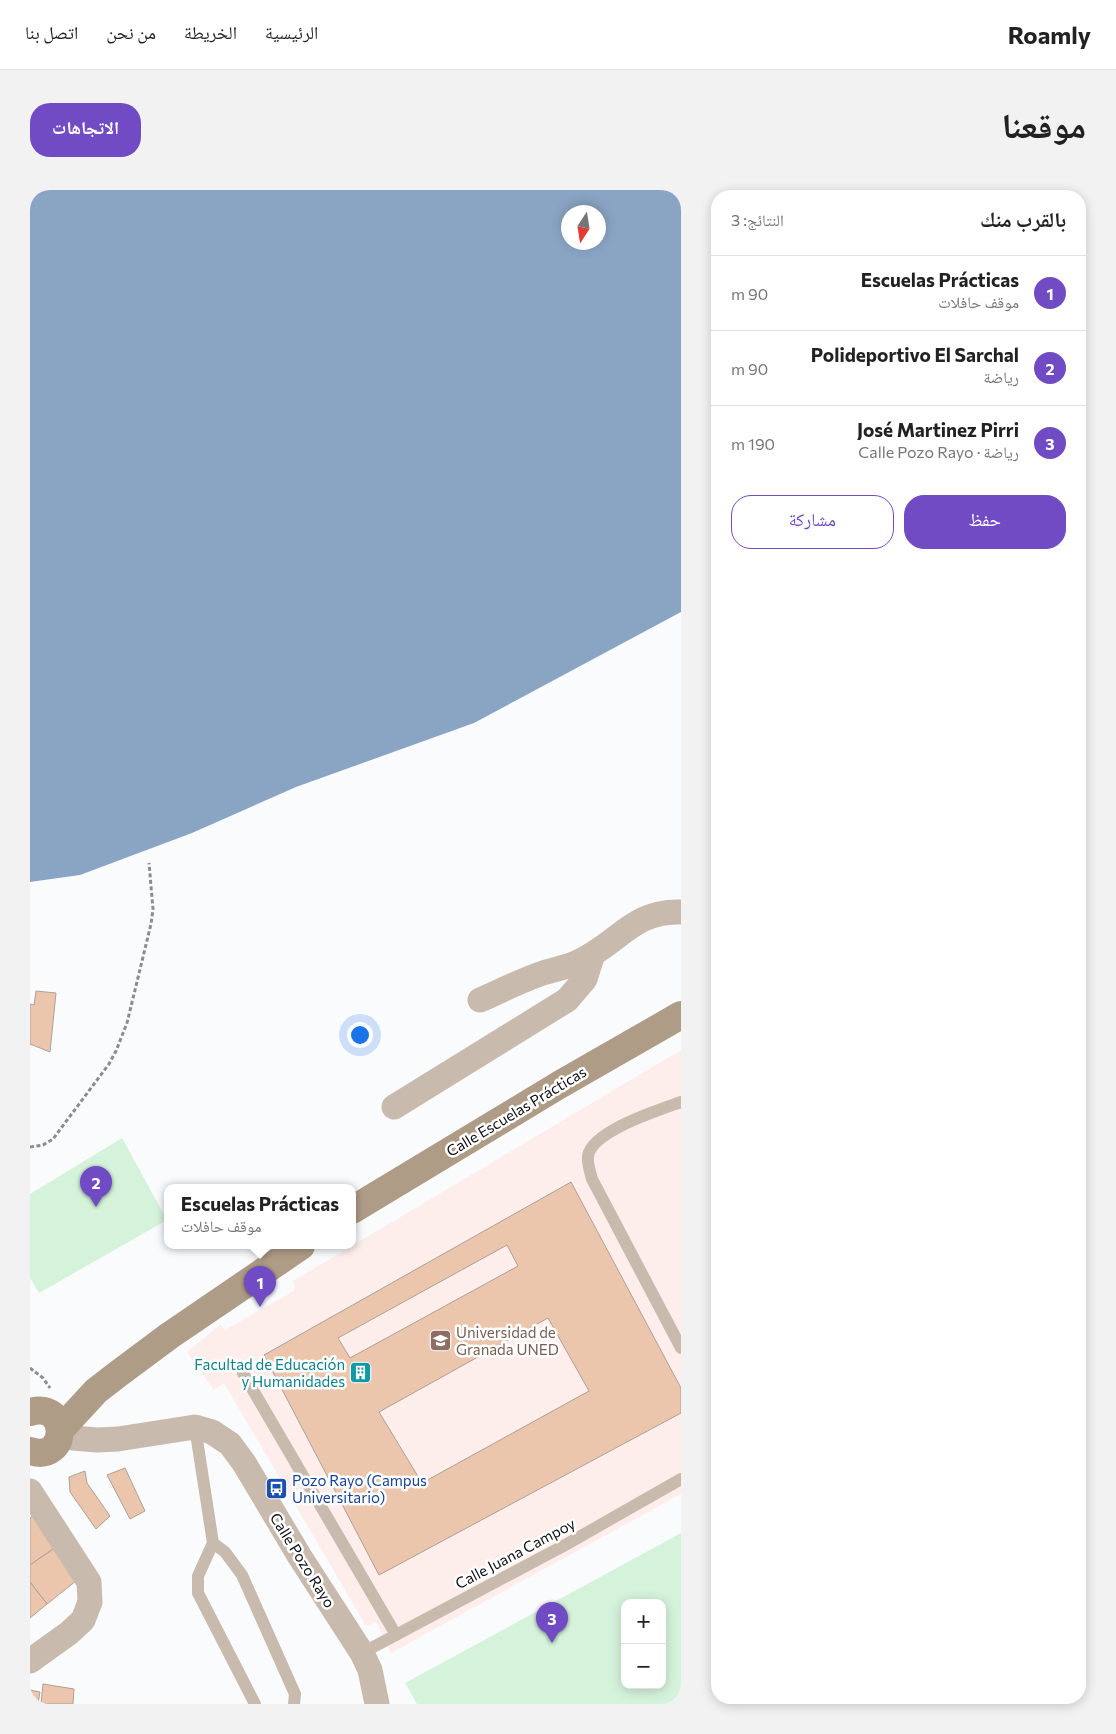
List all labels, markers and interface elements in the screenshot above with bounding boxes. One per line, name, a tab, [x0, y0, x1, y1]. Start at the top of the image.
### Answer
text: Roamly	[1008, 20, 1091, 49]
text: اتصل بنا	[25, 21, 78, 43]
text: من نحن	[106, 21, 156, 43]
text: الخريطة	[184, 21, 237, 43]
text: الرئيسية	[265, 21, 318, 43]
text: موقعنا	[1001, 102, 1086, 145]
button: الاتجاهات	[30, 103, 141, 157]
north arrow	[561, 205, 606, 250]
text: بالقرب منك	[980, 206, 1066, 231]
text: النتائج: 3	[731, 210, 784, 229]
text: Escuelas Prácticas	[861, 268, 1019, 291]
text: 90 m	[731, 284, 768, 303]
text: 1	[1046, 284, 1054, 303]
text: موقف حافلات	[938, 292, 1019, 311]
text: Polideportivo El Sarchal	[811, 343, 1019, 366]
text: 90 m	[731, 359, 768, 378]
text: 2	[1045, 359, 1055, 378]
text: رياضة	[983, 367, 1019, 386]
text: José Martinez Pirri	[857, 418, 1019, 441]
text: 190 m	[731, 434, 775, 453]
text: 3	[1045, 434, 1055, 453]
text: رياضة · Calle Pozo Rayo	[858, 442, 1019, 461]
button: مشاركة	[731, 495, 894, 549]
button: حفظ	[904, 495, 1066, 549]
your location	[347, 1022, 373, 1048]
street label: Calle Escuelas Prácticas	[443, 1062, 589, 1160]
pin: 2	[80, 1166, 112, 1207]
popup	[164, 1184, 356, 1249]
text: Escuelas Prácticas	[181, 1192, 339, 1215]
text: موقف حافلات	[181, 1216, 262, 1235]
pin: 1	[244, 1266, 276, 1307]
place label: Universidad de Granada UNED	[456, 1323, 559, 1358]
school or university icon: Universidad de Granada UNED	[428, 1329, 452, 1353]
place label: Facultad de Educación y Humanidades	[194, 1355, 345, 1390]
building icon: Facultad de Educación y Humanidades	[349, 1361, 373, 1385]
place label: Pozo Rayo (Campus Universitario)	[292, 1471, 427, 1506]
bus stop icon: Pozo Rayo (Campus Universitario)	[264, 1477, 288, 1501]
street label: Calle Pozo Rayo	[267, 1509, 339, 1611]
street label: Calle Juana Campoy	[452, 1514, 578, 1592]
map controls	[621, 1599, 666, 1689]
button: +	[621, 1599, 666, 1644]
pin: 3	[536, 1602, 568, 1643]
button: −	[621, 1644, 666, 1689]

